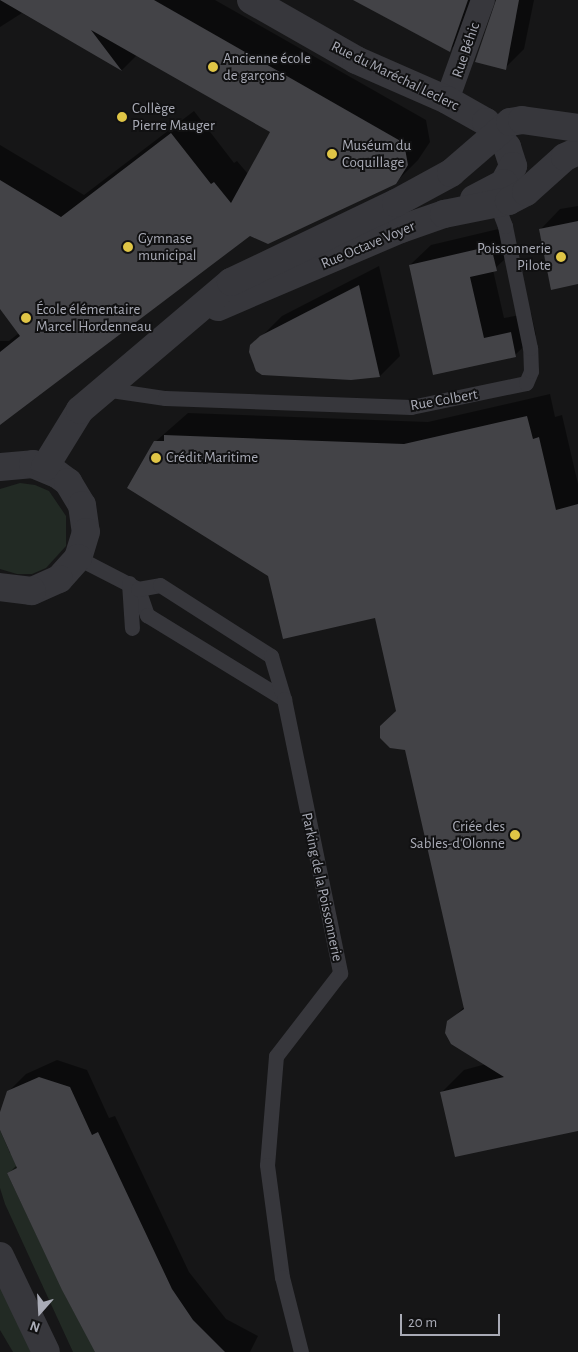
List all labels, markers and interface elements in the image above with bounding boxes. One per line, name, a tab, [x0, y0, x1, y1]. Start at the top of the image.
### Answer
street label: Rue Béhic	[448, 20, 484, 80]
street label: Rue du Maréchal Leclerc	[328, 37, 462, 115]
place label: Ancienne école de garçons	[223, 49, 311, 84]
marker: Ancienne école de garçons	[207, 61, 219, 73]
place label: Collège Pierre Mauger	[132, 99, 215, 134]
marker: Collège Pierre Mauger	[116, 111, 128, 123]
place label: Muséum du Coquillage	[342, 136, 411, 171]
marker: Muséum du Coquillage	[326, 148, 338, 160]
street label: Rue Octave Voyer	[318, 217, 418, 273]
place label: Gymnase municipal	[138, 229, 197, 264]
place label: Poissonnerie Pilote	[477, 239, 551, 274]
marker: Gymnase municipal	[122, 241, 134, 253]
marker: Poissonnerie Pilote	[555, 251, 567, 263]
place label: École élémentaire Marcel Hordenneau	[36, 300, 152, 335]
marker: École élémentaire Marcel Hordenneau	[20, 312, 32, 324]
street label: Rue Colbert	[409, 385, 479, 415]
place label: Crédit Maritime	[166, 449, 258, 467]
marker: Crédit Maritime	[150, 452, 162, 464]
street label: Parking de la Poissonnerie	[297, 811, 347, 963]
place label: Criée des Sables-d'Olonne	[410, 817, 505, 852]
marker: Criée des Sables-d'Olonne	[509, 829, 521, 841]
north arrow	[15, 1287, 65, 1337]
scale bar	[403, 1304, 503, 1336]
text: 20 m	[408, 1315, 437, 1330]
text: N	[28, 1318, 42, 1334]

